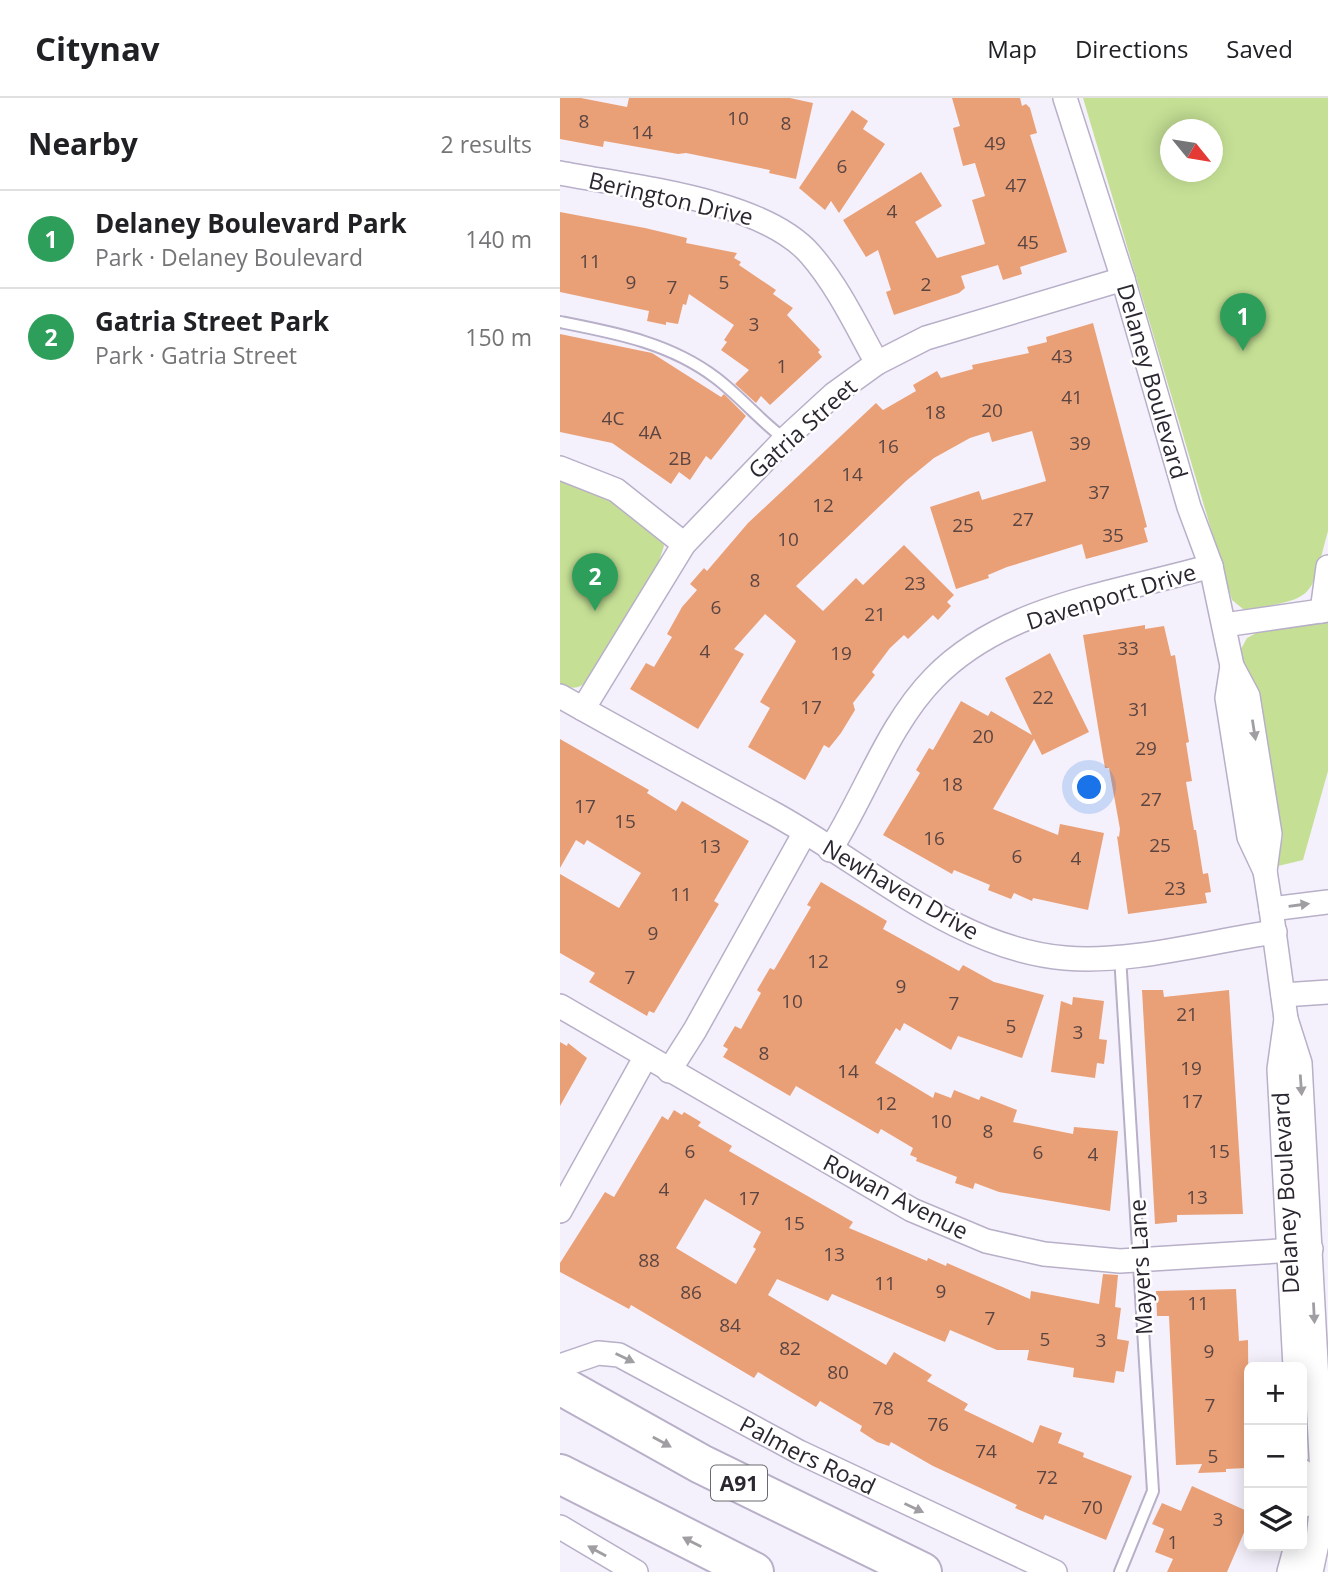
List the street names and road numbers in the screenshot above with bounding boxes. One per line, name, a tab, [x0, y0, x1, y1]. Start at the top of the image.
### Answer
street label: Berington Drive	[586, 164, 756, 232]
street label: Delaney Boulevard	[1110, 280, 1196, 482]
street label: Gatria Street	[741, 371, 863, 485]
street label: Davenport Drive	[1022, 555, 1200, 637]
street label: Newhaven Drive	[817, 831, 985, 947]
street label: Delaney Boulevard	[1264, 1091, 1306, 1295]
street label: Rowan Avenue	[818, 1146, 974, 1246]
street label: Mayers Lane	[1120, 1198, 1160, 1336]
street label: Palmers Road	[734, 1407, 881, 1502]
road number: A91	[711, 1466, 767, 1500]

